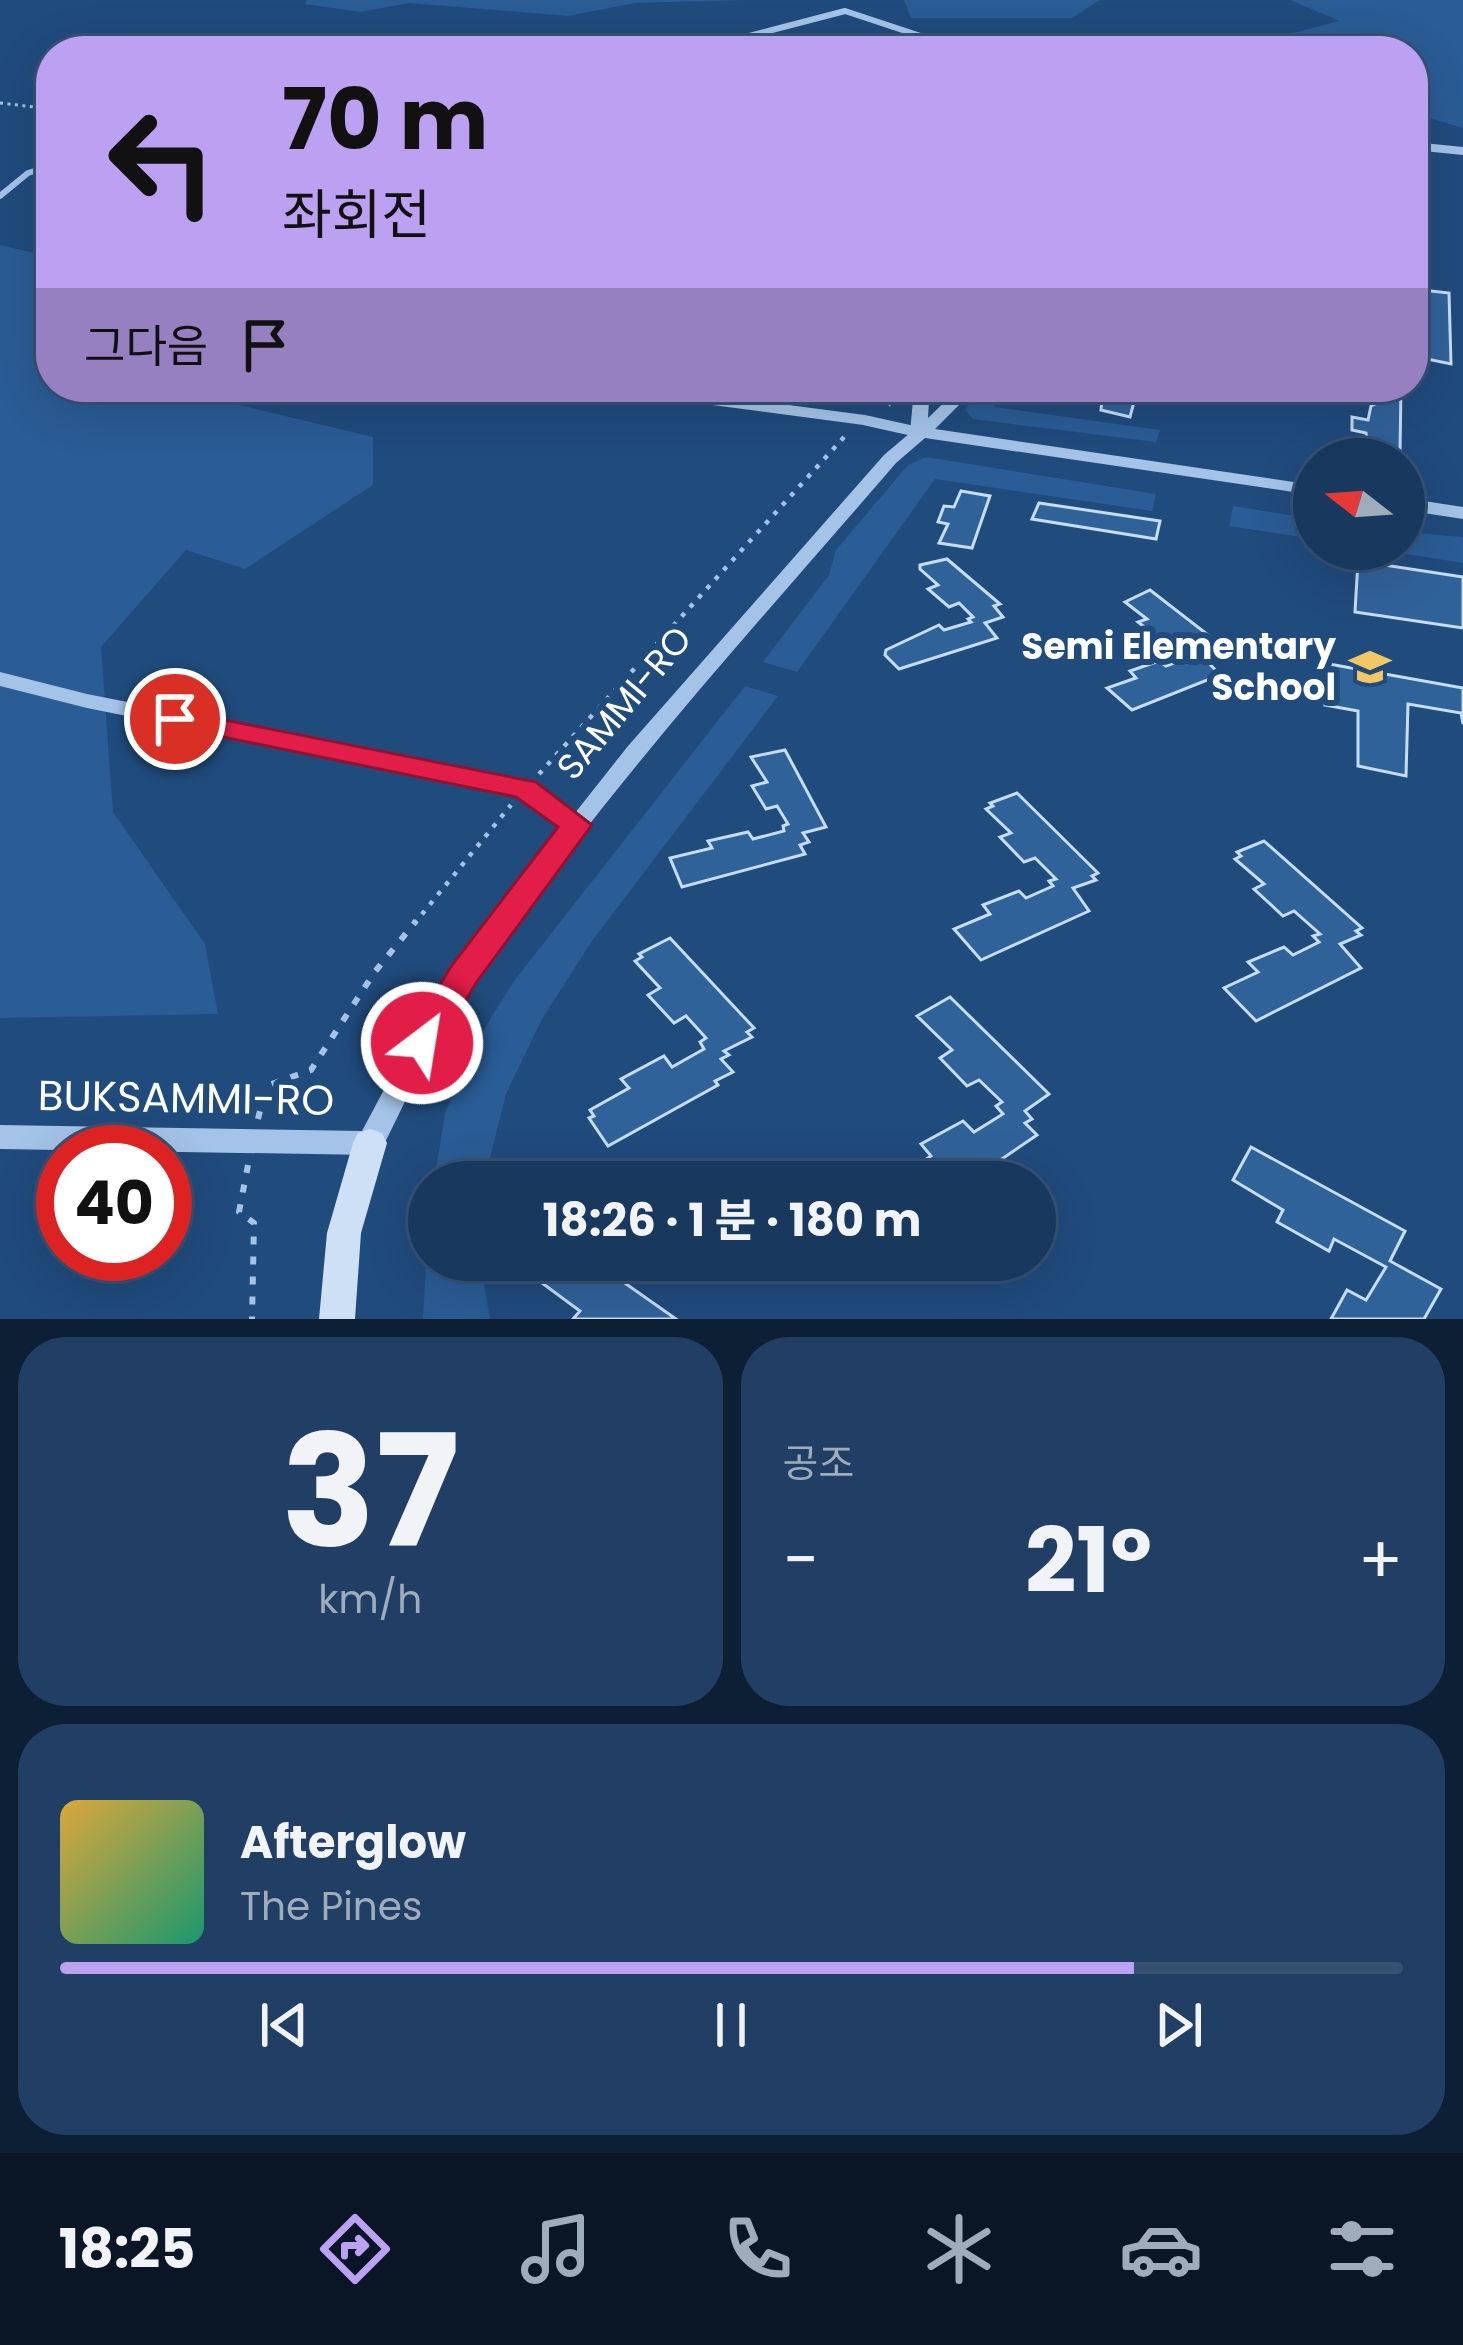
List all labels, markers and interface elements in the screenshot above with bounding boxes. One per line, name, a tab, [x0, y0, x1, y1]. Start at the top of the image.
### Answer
text: 70 m	[282, 61, 488, 178]
icon: left	[84, 84, 240, 240]
text: 좌회전	[282, 177, 431, 253]
icon: arrive	[232, 312, 298, 378]
text: 그다음	[84, 315, 208, 378]
north arrow	[1293, 438, 1425, 570]
map controls	[1293, 438, 1425, 570]
street label: SAMMI-RO	[545, 615, 703, 791]
place label: Semi Elementary School	[1021, 621, 1336, 713]
school or university icon: Semi Elementary School	[1347, 644, 1393, 690]
pin	[124, 668, 226, 770]
icon: arrive	[142, 686, 208, 752]
position arrow	[359, 980, 485, 1106]
street label: BUKSAMMI-RO	[37, 1066, 335, 1130]
speed limit sign: 40	[36, 1125, 192, 1281]
text: 18:26 · 1 분 · 180 m	[543, 1189, 921, 1252]
text: 37	[281, 1382, 459, 1601]
text: 공조	[783, 1436, 854, 1491]
text: 21°	[1025, 1497, 1152, 1624]
text: −	[783, 1514, 819, 1606]
text: +	[1358, 1514, 1403, 1606]
text: km/h	[318, 1572, 422, 1627]
text: Afterglow	[240, 1811, 466, 1874]
text: The Pines	[240, 1879, 422, 1934]
icon: previous	[251, 1992, 317, 2058]
icon: pause	[698, 1992, 764, 2058]
icon: next	[1146, 1992, 1212, 2058]
icon: directions	[313, 2207, 397, 2291]
icon: music	[514, 2207, 598, 2291]
icon: phone	[716, 2207, 800, 2291]
icon: climate	[917, 2207, 1001, 2291]
icon: car	[1119, 2207, 1203, 2291]
icon: filters	[1320, 2207, 1404, 2291]
text: 18:25	[59, 2211, 195, 2287]

